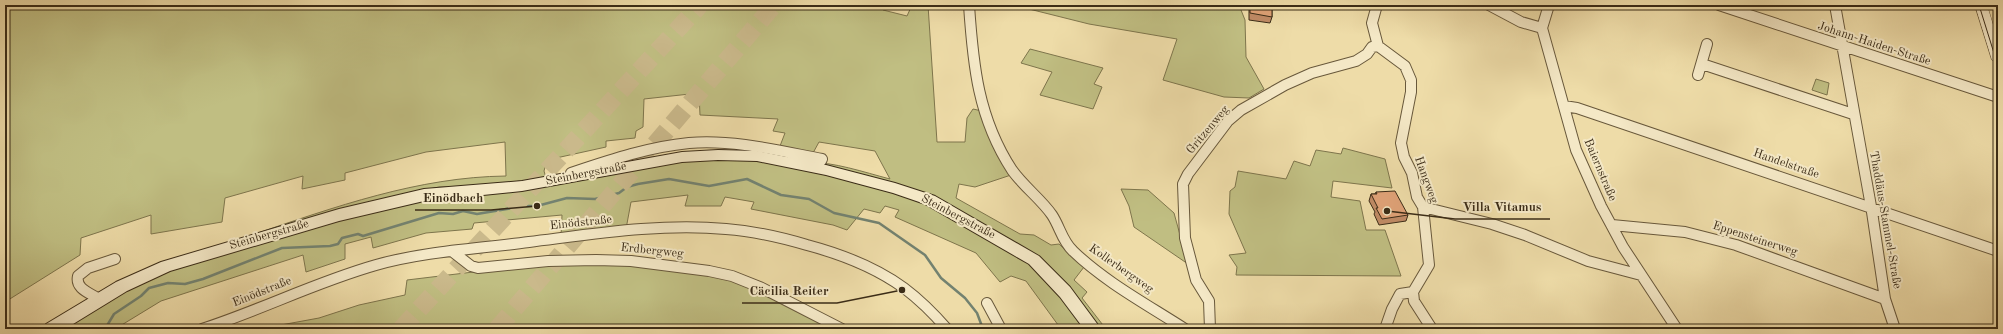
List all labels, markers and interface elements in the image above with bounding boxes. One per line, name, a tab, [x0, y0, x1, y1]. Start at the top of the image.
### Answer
street label: Johann-Haiden-Straße	[1816, 20, 1932, 68]
street label: Gritzenweg	[1184, 103, 1232, 156]
street label: Baiernstraße	[1581, 137, 1619, 203]
street label: Handelstraße	[1751, 147, 1821, 181]
street label: Thaddäus-Stammel-Straße	[1867, 150, 1903, 290]
street label: Hangweg	[1412, 155, 1440, 206]
street label: Steinbergstraße	[545, 160, 628, 188]
callout: Einödbach	[415, 185, 491, 210]
text: Einödbach	[423, 192, 483, 205]
street label: Steinbergstraße	[919, 192, 997, 242]
callout: Villa Vitamus	[1455, 194, 1550, 219]
text: Villa Vitamus	[1463, 201, 1542, 214]
street label: Einödstraße	[549, 214, 613, 232]
street label: Steinbergstraße	[228, 218, 311, 252]
street label: Eppensteinerweg	[1711, 220, 1799, 259]
street label: Erdbergweg	[620, 242, 685, 260]
street label: Kollerbergweg	[1087, 242, 1156, 296]
street label: Einödstraße	[231, 275, 294, 309]
callout: Cäcilia Reiter	[742, 278, 837, 303]
text: Cäcilia Reiter	[749, 285, 829, 298]

